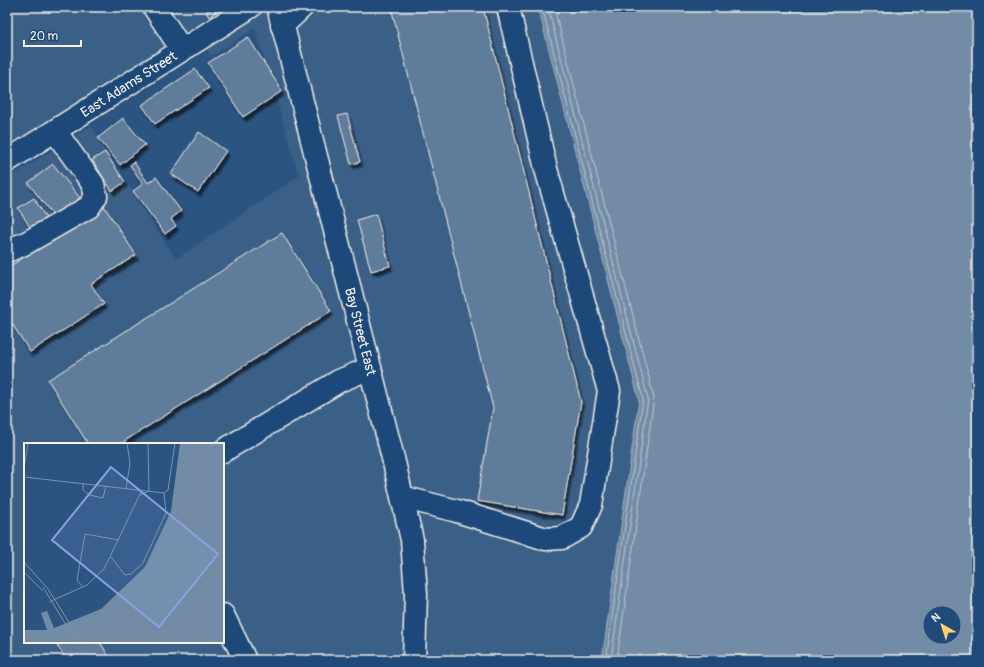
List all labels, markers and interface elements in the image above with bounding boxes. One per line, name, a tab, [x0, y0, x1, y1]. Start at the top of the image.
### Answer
scale bar	[24, 22, 81, 48]
text: 20 m	[30, 29, 59, 44]
street label: East Adams Street	[78, 47, 181, 121]
street label: Bay Street East	[341, 286, 380, 378]
inset map	[24, 443, 224, 643]
north arrow	[922, 605, 962, 645]
text: N	[929, 610, 943, 625]

